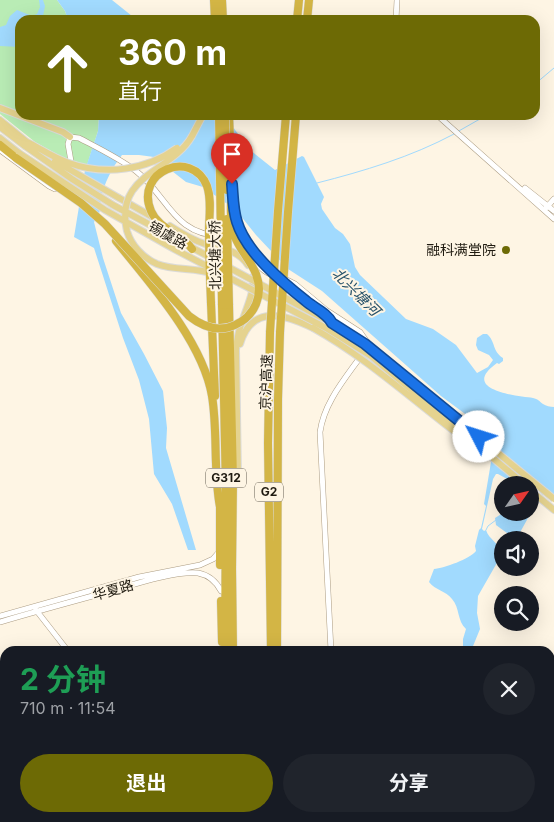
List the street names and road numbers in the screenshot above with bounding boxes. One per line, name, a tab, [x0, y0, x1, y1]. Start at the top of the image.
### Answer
street label: 锡虞路	[146, 217, 191, 252]
street label: 北兴塘大桥	[205, 220, 224, 290]
street label: 京沪高速	[256, 354, 275, 410]
road number: G312	[206, 468, 246, 488]
road number: G2	[255, 482, 283, 502]
street label: 华夏路	[90, 576, 135, 603]

